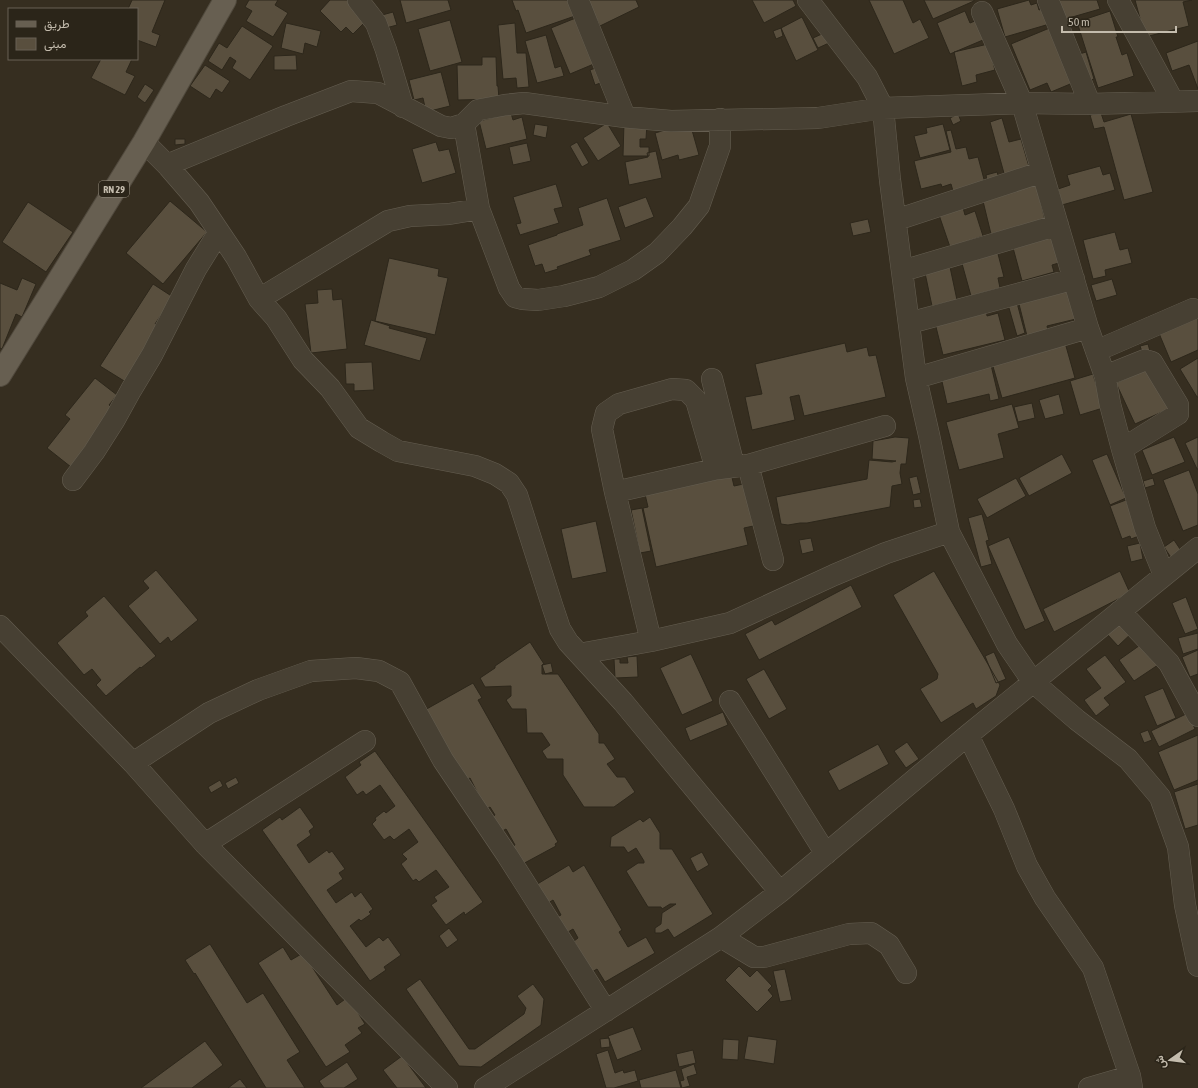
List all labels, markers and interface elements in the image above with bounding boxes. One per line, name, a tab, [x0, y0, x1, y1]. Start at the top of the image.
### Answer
legend	[8, 8, 138, 60]
scale bar	[1062, 8, 1176, 34]
text: 50 m	[1068, 15, 1090, 29]
text: طريق	[44, 17, 70, 32]
text: مبنى	[44, 37, 66, 52]
road number: RN 29	[99, 181, 129, 197]
north arrow	[1150, 1040, 1190, 1080]
text: ش	[1153, 1054, 1169, 1070]

